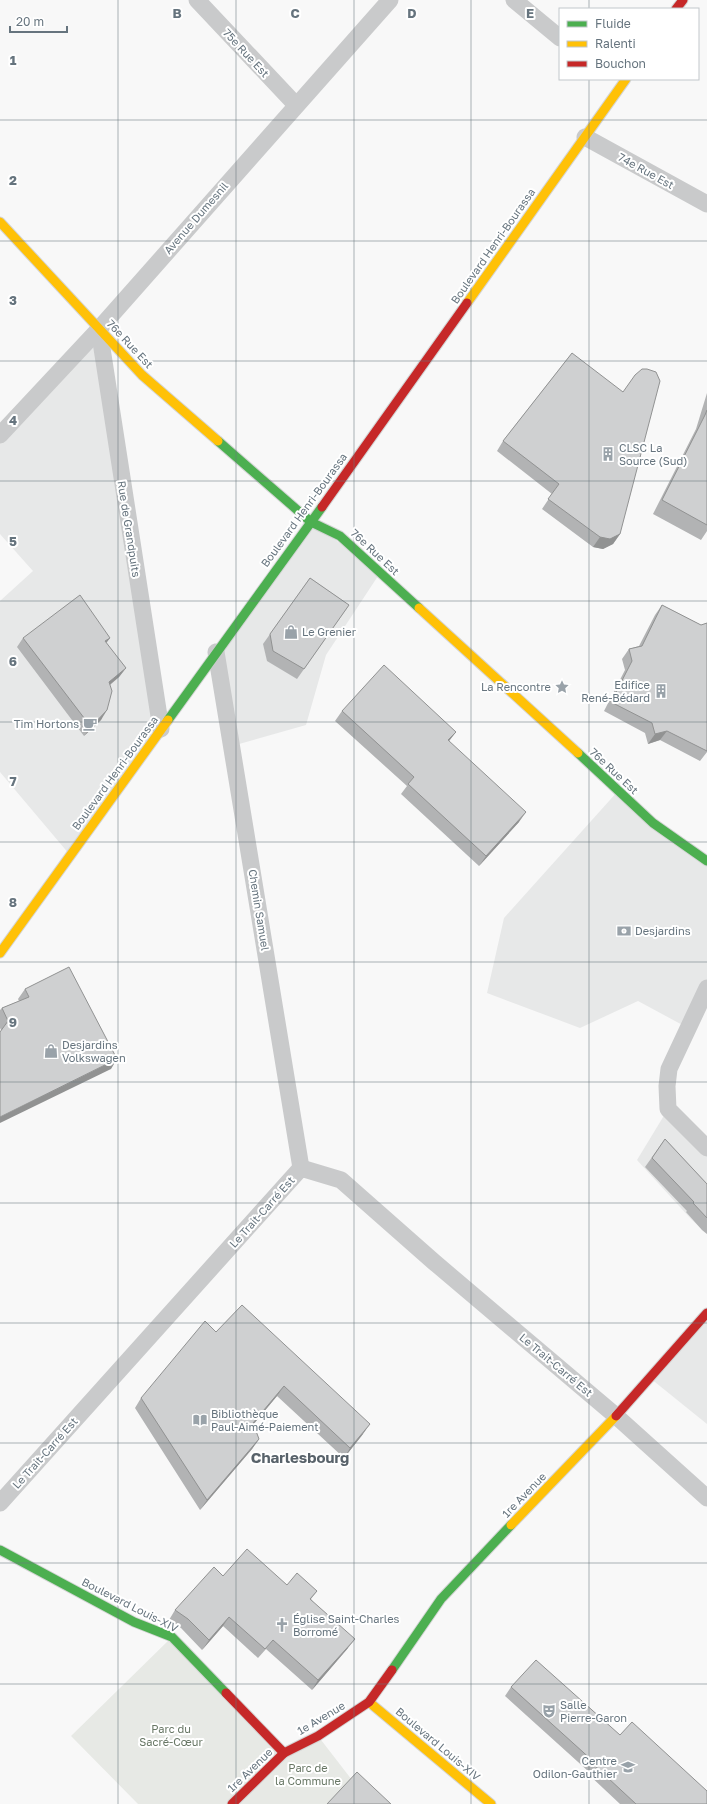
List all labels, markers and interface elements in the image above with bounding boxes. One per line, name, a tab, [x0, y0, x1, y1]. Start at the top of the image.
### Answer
text: B	[172, 5, 182, 21]
text: C	[290, 5, 300, 21]
text: D	[407, 5, 417, 21]
text: E	[526, 5, 534, 21]
scale bar	[10, 8, 67, 34]
legend	[559, 8, 699, 80]
text: 20 m	[16, 14, 44, 29]
text: Fluide	[595, 16, 631, 31]
street label: 75e Rue Est	[221, 26, 272, 80]
text: Ralenti	[595, 36, 636, 51]
text: 1	[10, 52, 17, 68]
text: Bouchon	[595, 56, 646, 71]
street label: 74e Rue Est	[616, 150, 676, 191]
text: 2	[9, 172, 17, 188]
street label: Avenue Dumesnil	[161, 179, 231, 256]
street label: Boulevard Henri-Bourassa	[448, 186, 537, 306]
text: 3	[9, 292, 17, 308]
street label: 76e Rue Est	[105, 317, 156, 371]
text: 4	[9, 412, 17, 428]
place label: CLSC La Source (Sud)	[619, 441, 687, 467]
building icon: CLSC La Source (Sud)	[600, 446, 616, 462]
street label: Boulevard Henri-Bourassa	[258, 450, 349, 569]
street label: Rue de Grandpuits	[115, 480, 144, 578]
street label: 76e Rue Est	[348, 526, 402, 577]
text: 5	[9, 533, 17, 549]
shop icon: Le Grenier	[283, 624, 299, 640]
place label: Le Grenier	[302, 625, 357, 638]
text: 6	[9, 653, 17, 669]
place label: Edifice René-Bédard	[581, 678, 650, 704]
place icon: La Rencontre	[554, 679, 570, 695]
place label: La Rencontre	[481, 680, 551, 693]
building icon: Edifice René-Bédard	[653, 683, 669, 699]
street label: Boulevard Henri-Bourassa	[69, 713, 160, 832]
cafe icon: Tim Hortons	[82, 716, 98, 732]
place label: Tim Hortons	[14, 717, 79, 730]
street label: 76e Rue Est	[587, 745, 641, 796]
text: 7	[9, 773, 17, 789]
street label: Chemin Samuel	[247, 868, 272, 952]
text: 8	[9, 894, 17, 910]
bank icon: Desjardins	[616, 923, 632, 939]
place label: Desjardins	[635, 924, 691, 937]
text: 9	[9, 1014, 17, 1030]
place label: Desjardins Volkswagen	[62, 1038, 126, 1064]
shop icon: Desjardins Volkswagen	[43, 1043, 59, 1059]
street label: Le Trait-Carré Est	[226, 1173, 297, 1250]
street label: Le Trait-Carré Est	[517, 1330, 595, 1399]
place label: Bibliothèque Paul-Aimé-Paiement	[211, 1407, 319, 1433]
library icon: Bibliothèque Paul-Aimé-Paiement	[192, 1412, 208, 1428]
street label: Le Trait-Carré Est	[9, 1414, 80, 1491]
district label: Charlesbourg	[251, 1448, 349, 1466]
street label: 1re Avenue	[499, 1469, 548, 1520]
street label: Boulevard Louis-XIV	[80, 1575, 181, 1635]
place label: Église Saint-Charles Borromé	[293, 1612, 400, 1638]
church icon: Église Saint-Charles Borromé	[274, 1617, 290, 1633]
street label: 1e Avenue	[295, 1698, 347, 1737]
place label: Salle Pierre-Garon	[560, 1698, 627, 1724]
theatre icon: Salle Pierre-Garon	[541, 1703, 557, 1719]
street label: Boulevard Louis-XIV	[393, 1704, 484, 1783]
park label: Parc du Sacré-Cœur	[139, 1722, 203, 1748]
street label: 1re Avenue	[224, 1745, 275, 1794]
place label: Centre Odilon-Gauthier	[533, 1754, 618, 1780]
school or university icon: Centre Odilon-Gauthier	[620, 1759, 636, 1775]
park label: Parc de la Commune	[275, 1761, 341, 1787]

